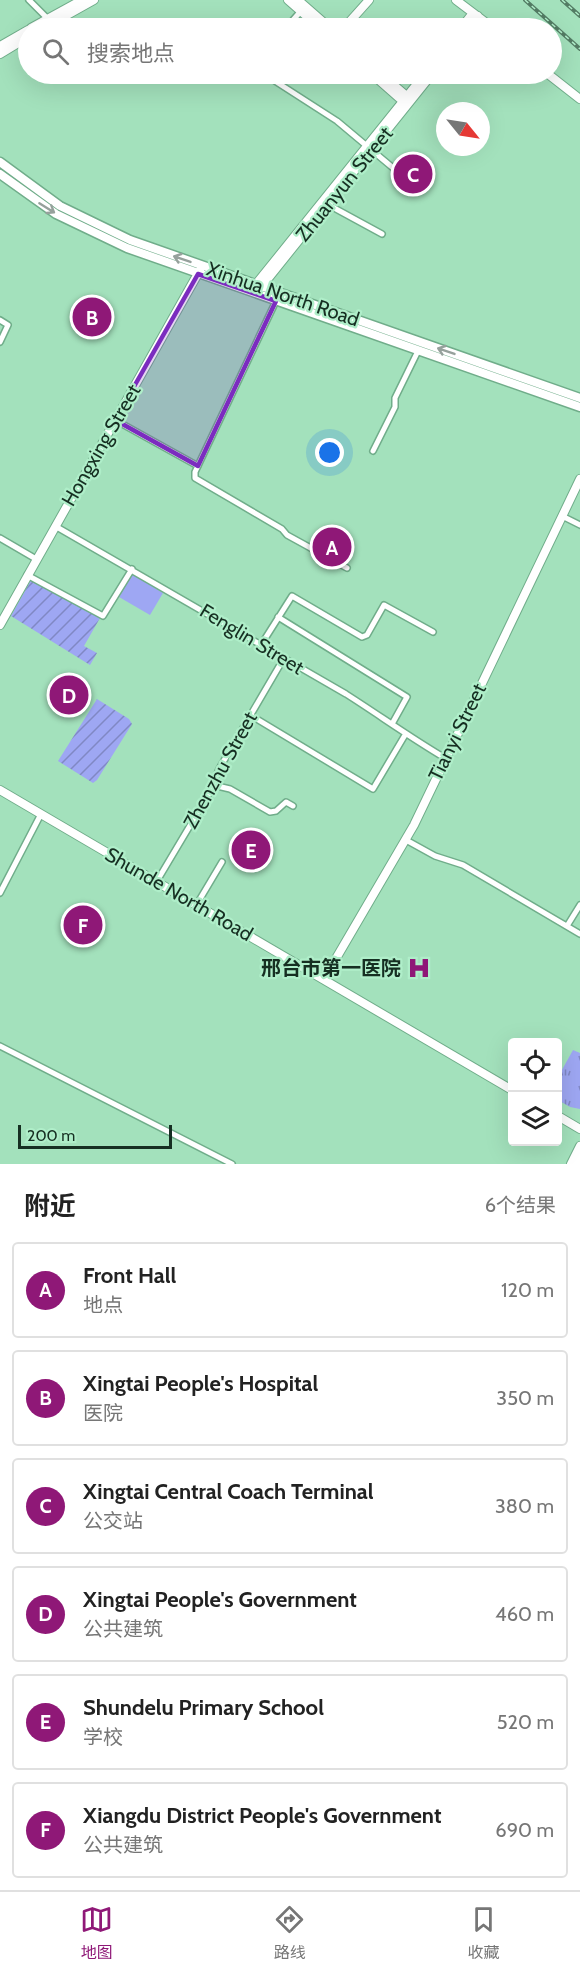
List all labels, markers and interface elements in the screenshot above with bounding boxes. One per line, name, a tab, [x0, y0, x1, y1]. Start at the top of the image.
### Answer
search box	[18, 18, 562, 84]
icon: search	[39, 35, 72, 68]
text: 搜索地点	[87, 40, 175, 67]
north arrow	[436, 102, 490, 156]
street label: Zhuanyun Street	[290, 122, 398, 246]
pin: C	[394, 152, 432, 196]
one-way arrow	[38, 203, 55, 215]
one-way arrow	[173, 252, 192, 263]
street label: Xinhua North Road	[204, 257, 362, 331]
pin: B	[72, 294, 112, 340]
one-way arrow	[437, 345, 455, 356]
street label: Hongxing Street	[56, 380, 146, 510]
your location	[315, 438, 344, 467]
pin: A	[312, 524, 352, 570]
street label: Fenglin Street	[196, 599, 309, 680]
pin: D	[50, 672, 88, 718]
street label: Tianyi Street	[423, 679, 491, 785]
street label: Zhenzhu Street	[178, 707, 262, 833]
pin: E	[232, 828, 270, 872]
street label: Shunde North Road	[101, 842, 257, 946]
pin: F	[64, 902, 103, 948]
hospital icon: 邢台市第一医院	[406, 955, 432, 981]
place label: 邢台市第一医院	[261, 956, 401, 980]
map controls	[508, 1038, 562, 1146]
button: locate	[508, 1038, 562, 1092]
button: layers	[508, 1092, 562, 1146]
scale bar	[18, 1122, 172, 1150]
text: 200 m	[27, 1126, 75, 1145]
text: 附近	[24, 1190, 76, 1222]
text: 6个结果	[485, 1193, 556, 1217]
text: Front Hall	[83, 1262, 176, 1289]
text: A	[39, 1278, 52, 1302]
text: 120 m	[501, 1278, 554, 1302]
text: 地点	[83, 1293, 123, 1317]
text: Xingtai People's Hospital	[83, 1370, 318, 1397]
text: B	[39, 1386, 52, 1410]
text: 350 m	[496, 1386, 554, 1410]
text: 医院	[83, 1401, 123, 1425]
text: Xingtai Central Coach Terminal	[83, 1478, 374, 1505]
text: C	[39, 1494, 52, 1518]
text: 380 m	[495, 1494, 554, 1518]
text: 公交站	[83, 1509, 143, 1533]
text: Xingtai People's Government	[83, 1586, 357, 1613]
text: D	[38, 1602, 53, 1626]
text: 460 m	[495, 1602, 554, 1626]
text: 公共建筑	[83, 1617, 163, 1641]
text: Shundelu Primary School	[83, 1694, 324, 1721]
text: E	[40, 1710, 51, 1734]
text: 520 m	[497, 1710, 554, 1734]
text: 学校	[83, 1725, 123, 1749]
text: Xiangdu District People's Government	[83, 1802, 441, 1829]
text: F	[40, 1818, 51, 1842]
text: 690 m	[495, 1818, 554, 1842]
text: 公共建筑	[83, 1833, 163, 1857]
tab: 地图	[80, 1903, 113, 1963]
tab: 路线	[273, 1903, 306, 1963]
tab: 收藏	[467, 1903, 500, 1963]

